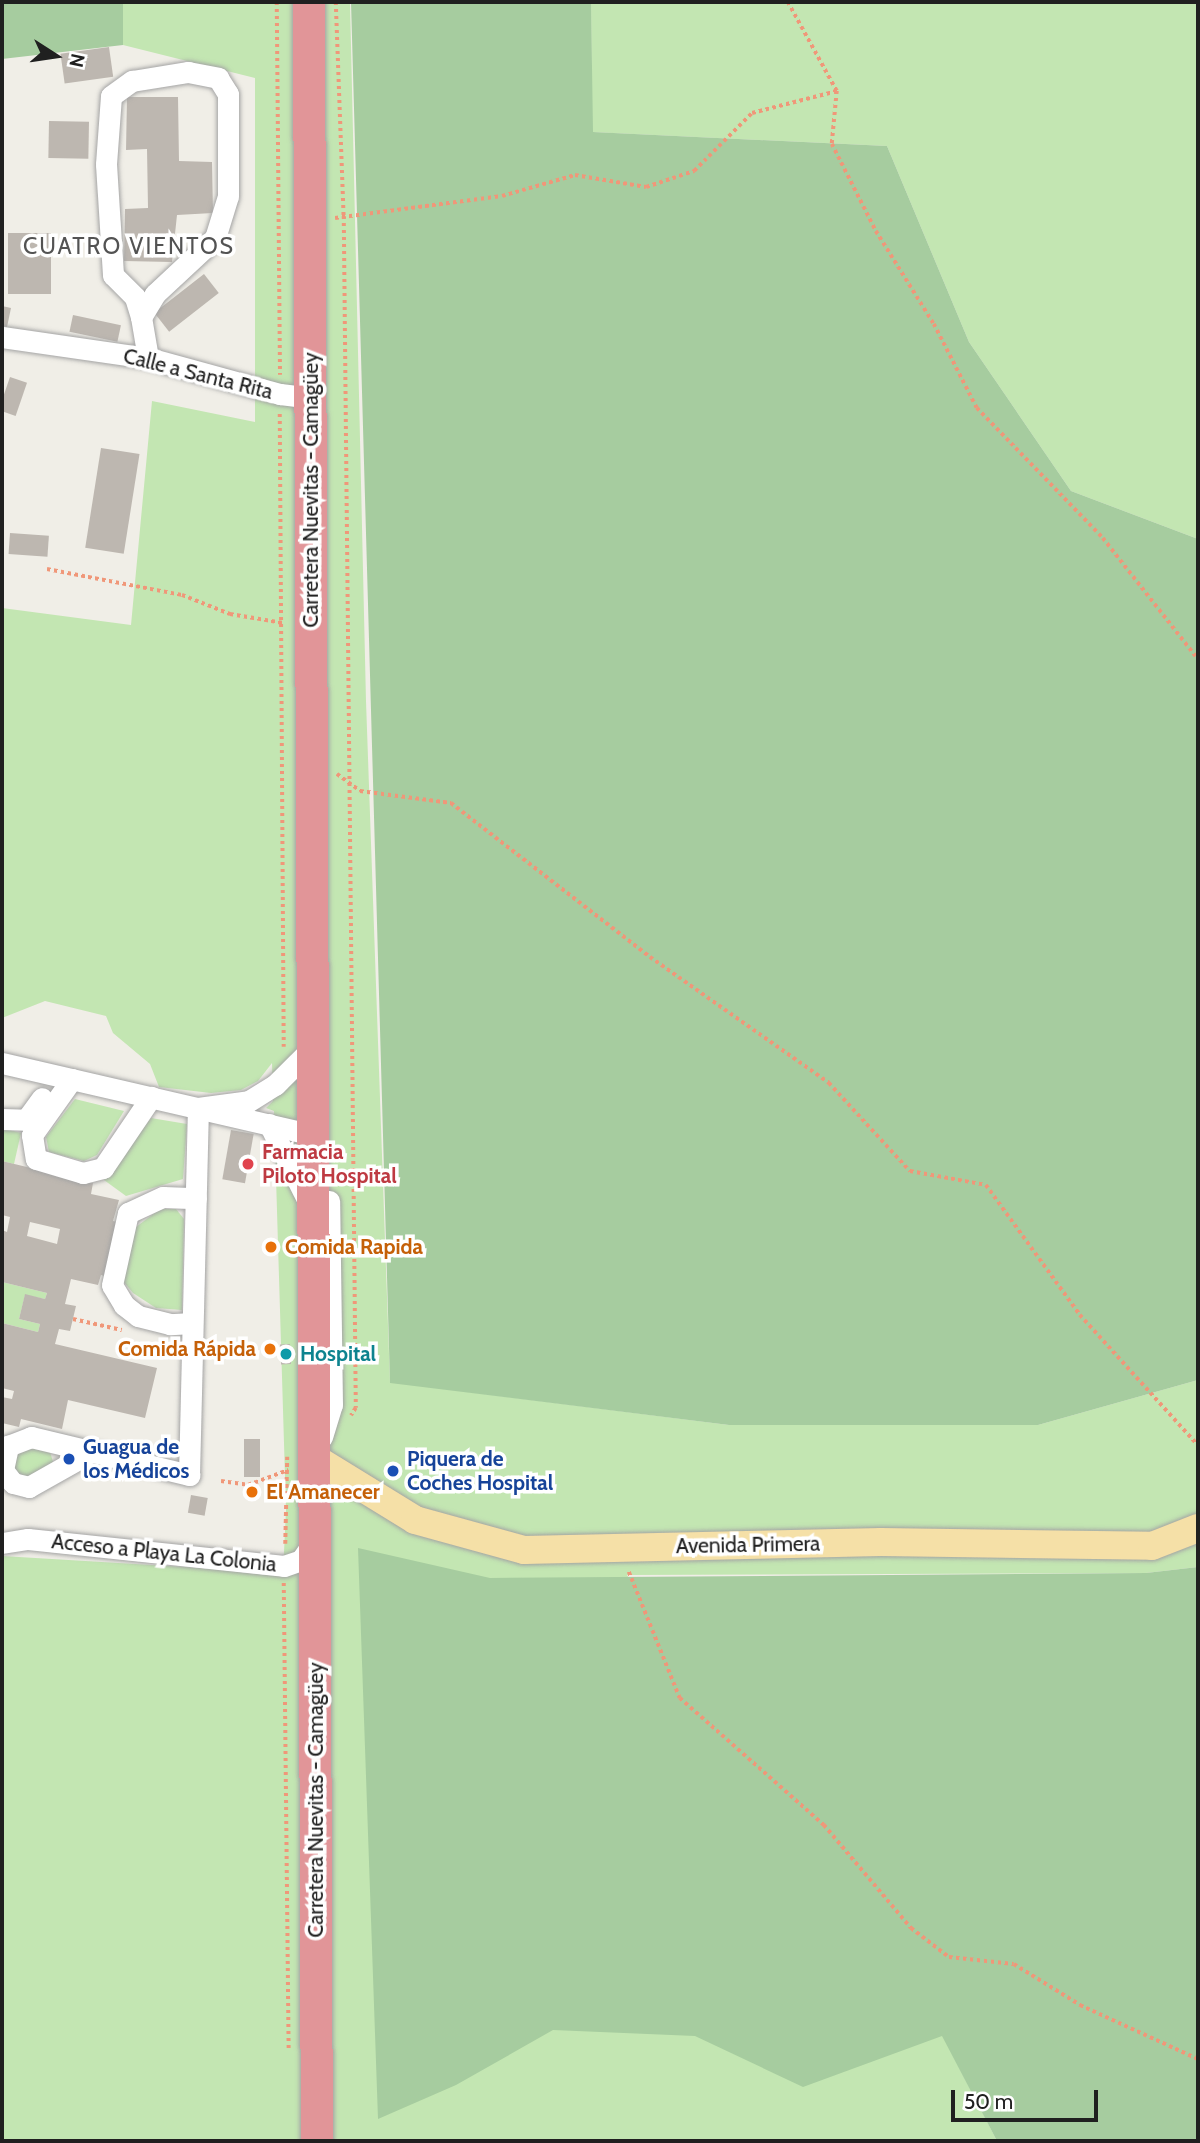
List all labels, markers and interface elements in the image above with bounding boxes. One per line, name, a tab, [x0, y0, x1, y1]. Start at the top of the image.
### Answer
north arrow	[21, 21, 91, 91]
text: N	[64, 52, 90, 69]
district label: CUATRO VIENTOS	[25, 232, 233, 260]
street label: Calle a Santa Rita	[121, 343, 275, 405]
street label: Carretera Nuevitas - Camagüey	[298, 352, 324, 628]
place label: Farmacia Piloto Hospital	[262, 1139, 397, 1189]
marker: Farmacia Piloto Hospital	[240, 1156, 256, 1172]
place label: Comida Rapida	[285, 1234, 423, 1260]
marker: Comida Rapida	[263, 1239, 279, 1255]
place label: Comida Rápida	[118, 1336, 256, 1362]
marker: Comida Rápida	[262, 1341, 278, 1357]
place label: Hospital	[300, 1341, 376, 1367]
marker: Hospital	[278, 1346, 294, 1362]
place label: Guagua de los Médicos	[83, 1434, 189, 1484]
place label: Piquera de Coches Hospital	[407, 1446, 553, 1496]
marker: Guagua de los Médicos	[61, 1451, 77, 1467]
marker: Piquera de Coches Hospital	[385, 1463, 401, 1479]
place label: El Amanecer	[266, 1479, 380, 1505]
marker: El Amanecer	[244, 1484, 260, 1500]
street label: Acceso a Playa La Colonia	[50, 1529, 278, 1577]
street label: Avenida Primera	[676, 1531, 820, 1559]
street label: Carretera Nuevitas - Camagüey	[303, 1662, 329, 1938]
scale bar	[955, 2076, 1102, 2120]
text: 50 m	[964, 2089, 1013, 2114]

